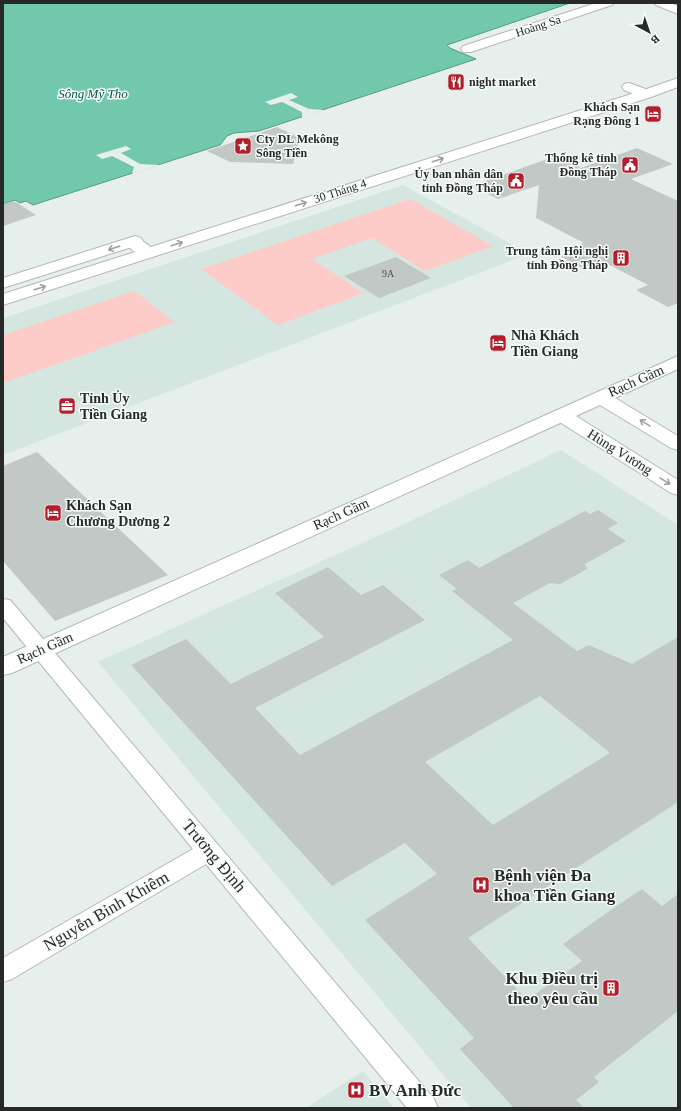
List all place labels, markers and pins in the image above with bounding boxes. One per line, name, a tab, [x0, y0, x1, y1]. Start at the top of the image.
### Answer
restaurant icon: night market	[446, 72, 466, 92]
place label: night market	[469, 75, 536, 89]
place label: Khách Sạn Rạng Đông 1	[573, 100, 640, 128]
hotel icon: Khách Sạn Rạng Đông 1	[643, 104, 663, 124]
place label: Cty DL Mekông Sông Tiền	[256, 132, 339, 160]
place icon: Cty DL Mekông Sông Tiền	[233, 136, 253, 156]
place label: Thống kê tỉnh Đồng Tháp	[545, 151, 617, 179]
public building icon: Thống kê tỉnh Đồng Tháp	[620, 155, 640, 175]
place label: Ủy ban nhân dân tỉnh Đồng Tháp	[415, 167, 503, 195]
public building icon: Ủy ban nhân dân tỉnh Đồng Tháp	[506, 171, 526, 191]
place label: Trung tâm Hội nghị tỉnh Đồng Tháp	[506, 244, 609, 272]
building icon: Trung tâm Hội nghị tỉnh Đồng Tháp	[611, 248, 631, 268]
place label: Nhà Khách Tiền Giang	[511, 328, 579, 359]
hotel icon: Nhà Khách Tiền Giang	[488, 333, 508, 353]
place label: Tỉnh Ủy Tiền Giang	[80, 390, 147, 422]
office icon: Tỉnh Ủy Tiền Giang	[57, 396, 77, 416]
place label: Khách Sạn Chương Dương 2	[66, 498, 170, 529]
hotel icon: Khách Sạn Chương Dương 2	[43, 503, 63, 523]
place label: Bệnh viện Đa khoa Tiền Giang	[494, 866, 616, 905]
hospital icon: Bệnh viện Đa khoa Tiền Giang	[471, 875, 491, 895]
place label: Khu Điều trị theo yêu cầu	[505, 969, 598, 1008]
building icon: Khu Điều trị theo yêu cầu	[601, 978, 621, 998]
hospital icon: BV Anh Đức	[346, 1080, 366, 1100]
place label: BV Anh Đức	[369, 1081, 462, 1100]

